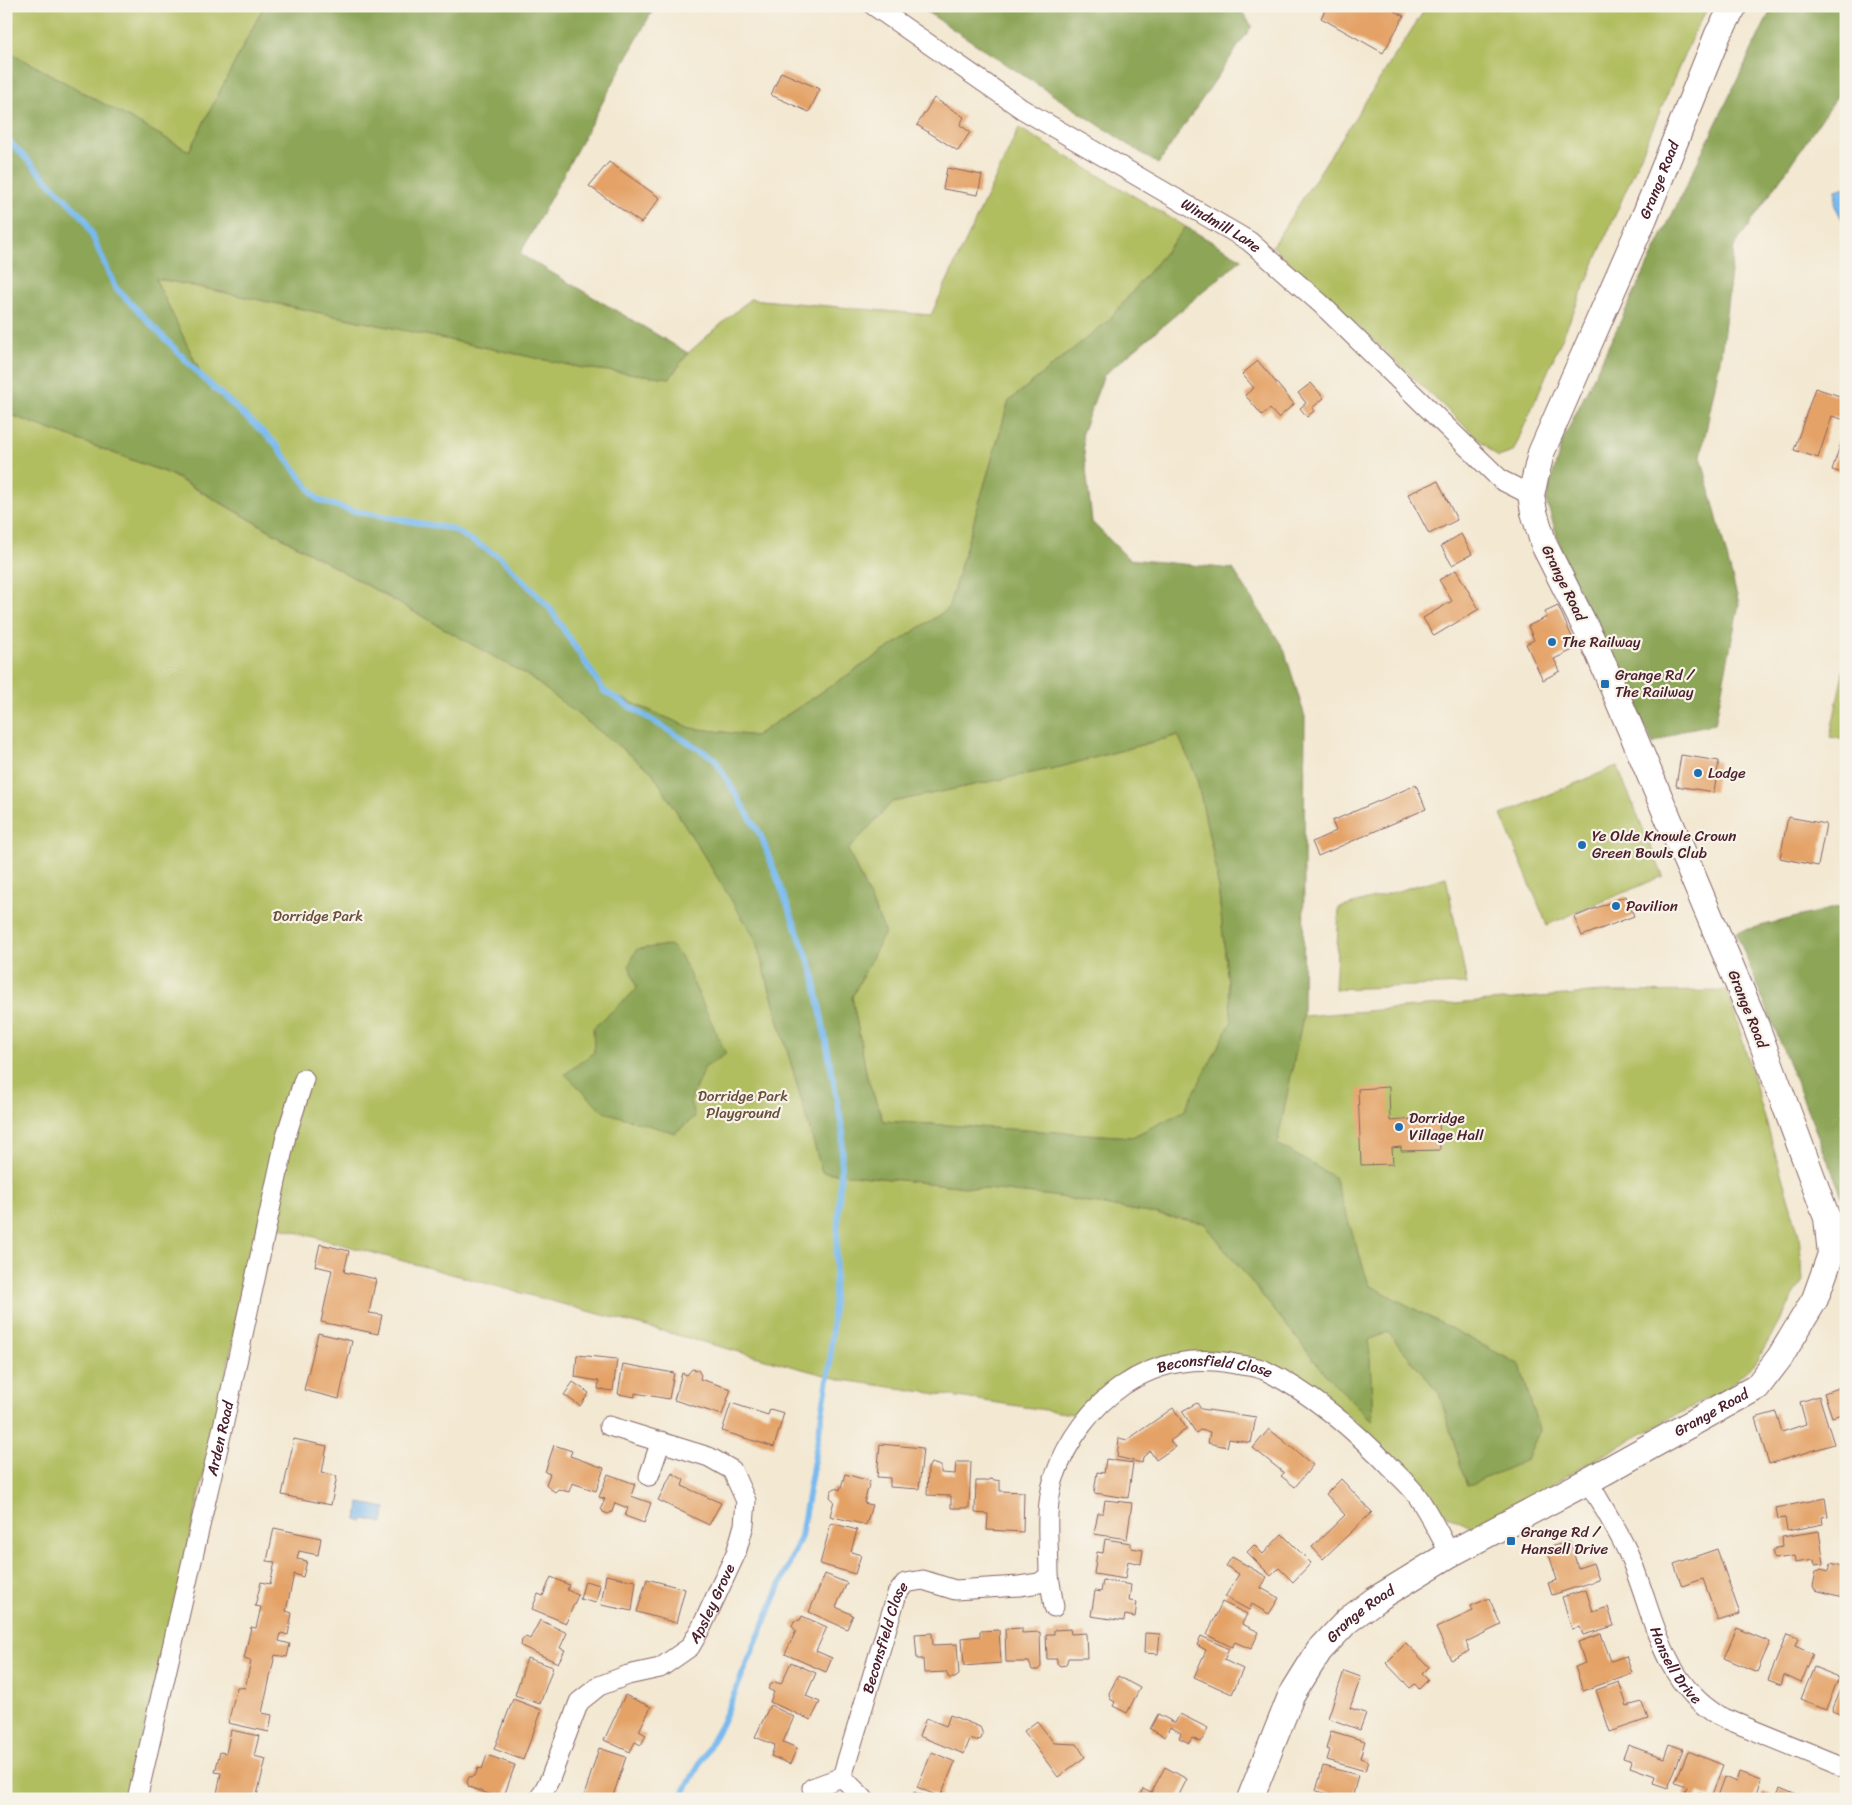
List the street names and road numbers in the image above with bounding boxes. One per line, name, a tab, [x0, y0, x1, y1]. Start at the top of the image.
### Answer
street label: Grange Road	[1632, 136, 1687, 223]
street label: Windmill Lane	[1176, 191, 1268, 260]
street label: Grange Road	[1534, 540, 1594, 627]
street label: Grange Road	[1721, 966, 1776, 1053]
street label: Beconsfield Close	[1154, 1347, 1278, 1386]
street label: Grange Road	[1669, 1381, 1754, 1444]
street label: Arden Road	[199, 1398, 241, 1479]
street label: Apsley Grove	[681, 1559, 742, 1649]
street label: Beconsfield Close	[855, 1575, 916, 1697]
street label: Grange Road	[1320, 1577, 1401, 1649]
street label: Hansell Drive	[1643, 1623, 1708, 1711]

